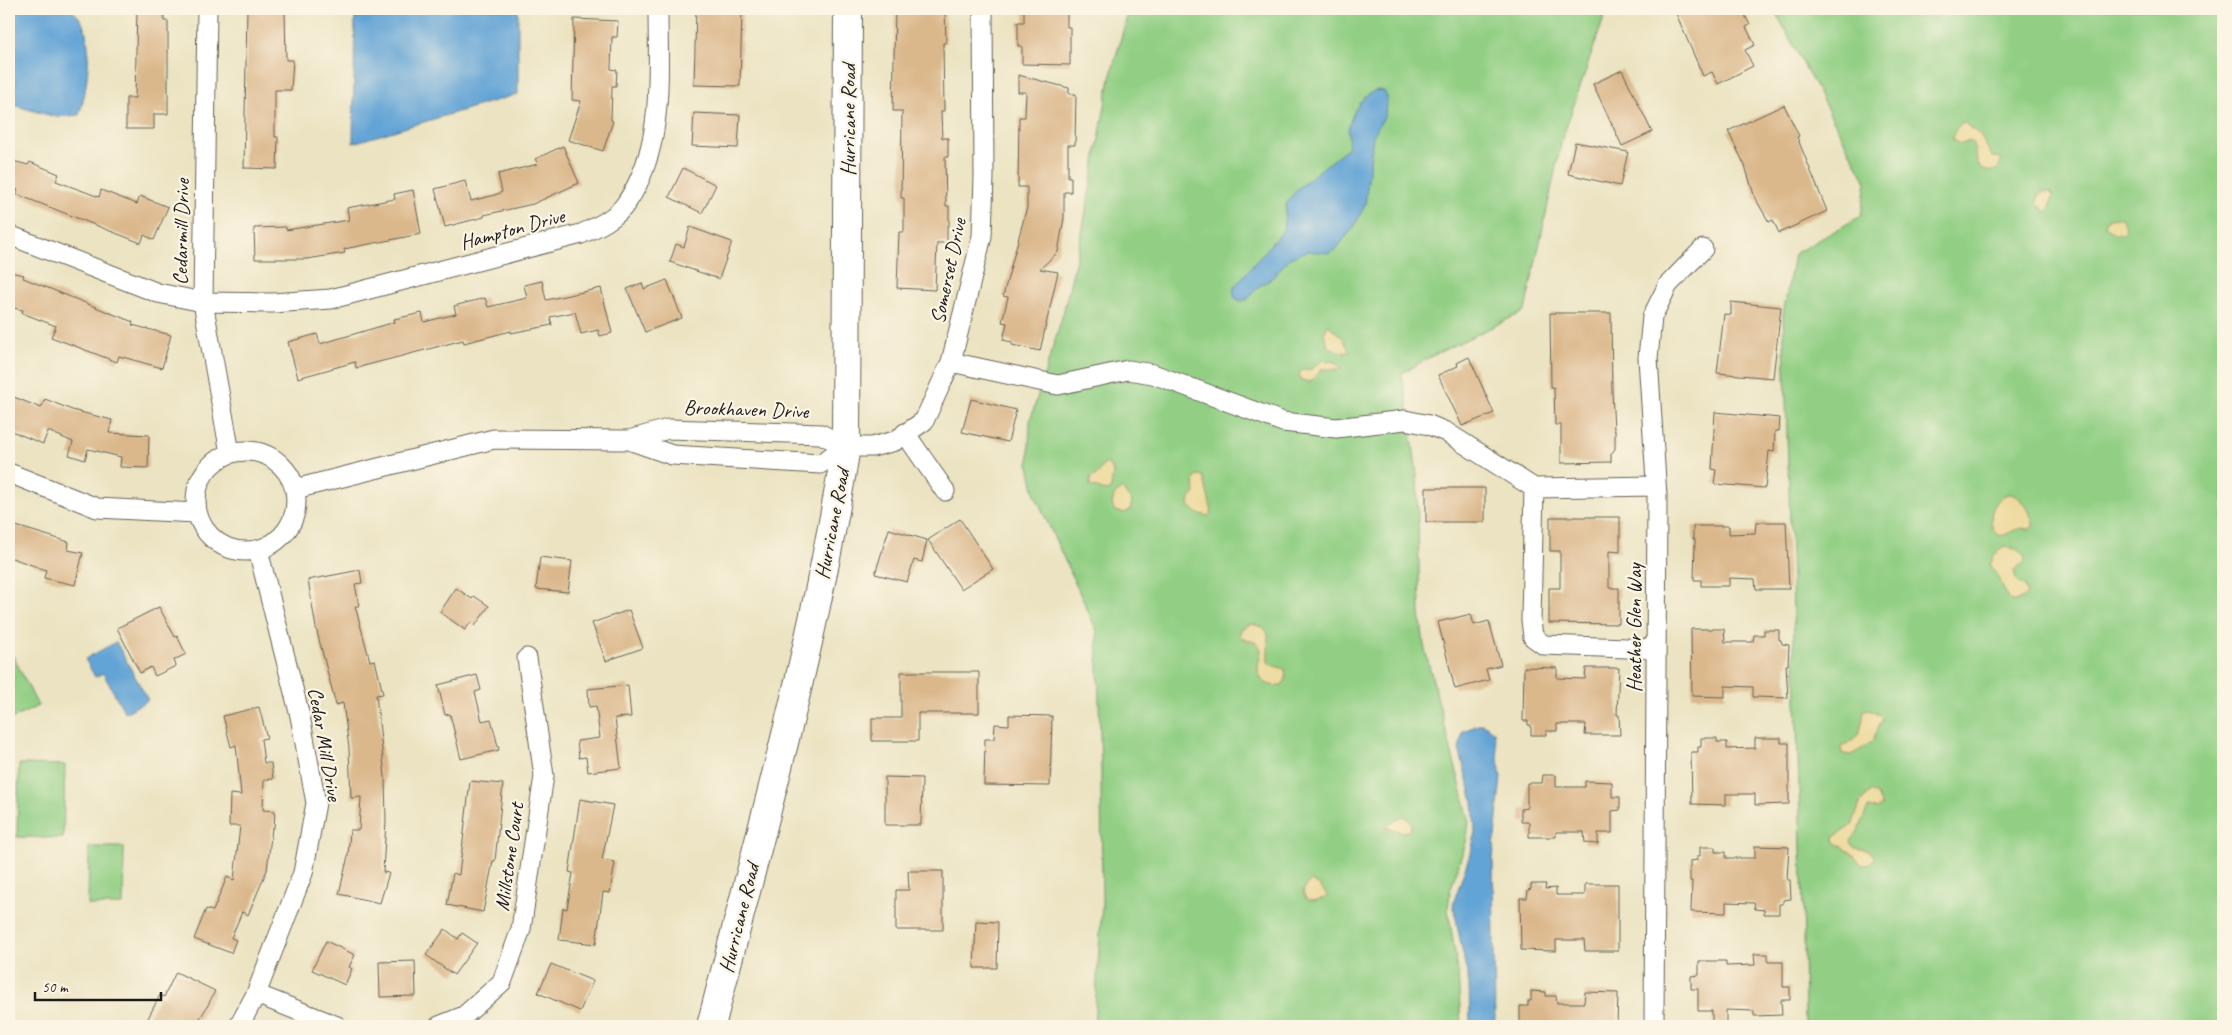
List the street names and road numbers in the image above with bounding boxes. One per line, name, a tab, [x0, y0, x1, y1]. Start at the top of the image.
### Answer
street label: Hurricane Road	[835, 60, 861, 176]
street label: Cedarmill Drive	[167, 177, 195, 285]
street label: Hampton Drive	[457, 202, 569, 255]
street label: Somerset Drive	[924, 215, 972, 326]
street label: Brookhaven Drive	[683, 394, 810, 424]
street label: Hurricane Road	[809, 463, 856, 581]
street label: Heather Glen Way	[1621, 562, 1647, 693]
street label: Cedar Mill Drive	[302, 685, 348, 804]
street label: Millstone Court	[489, 799, 530, 913]
street label: Hurricane Road	[713, 857, 766, 975]

